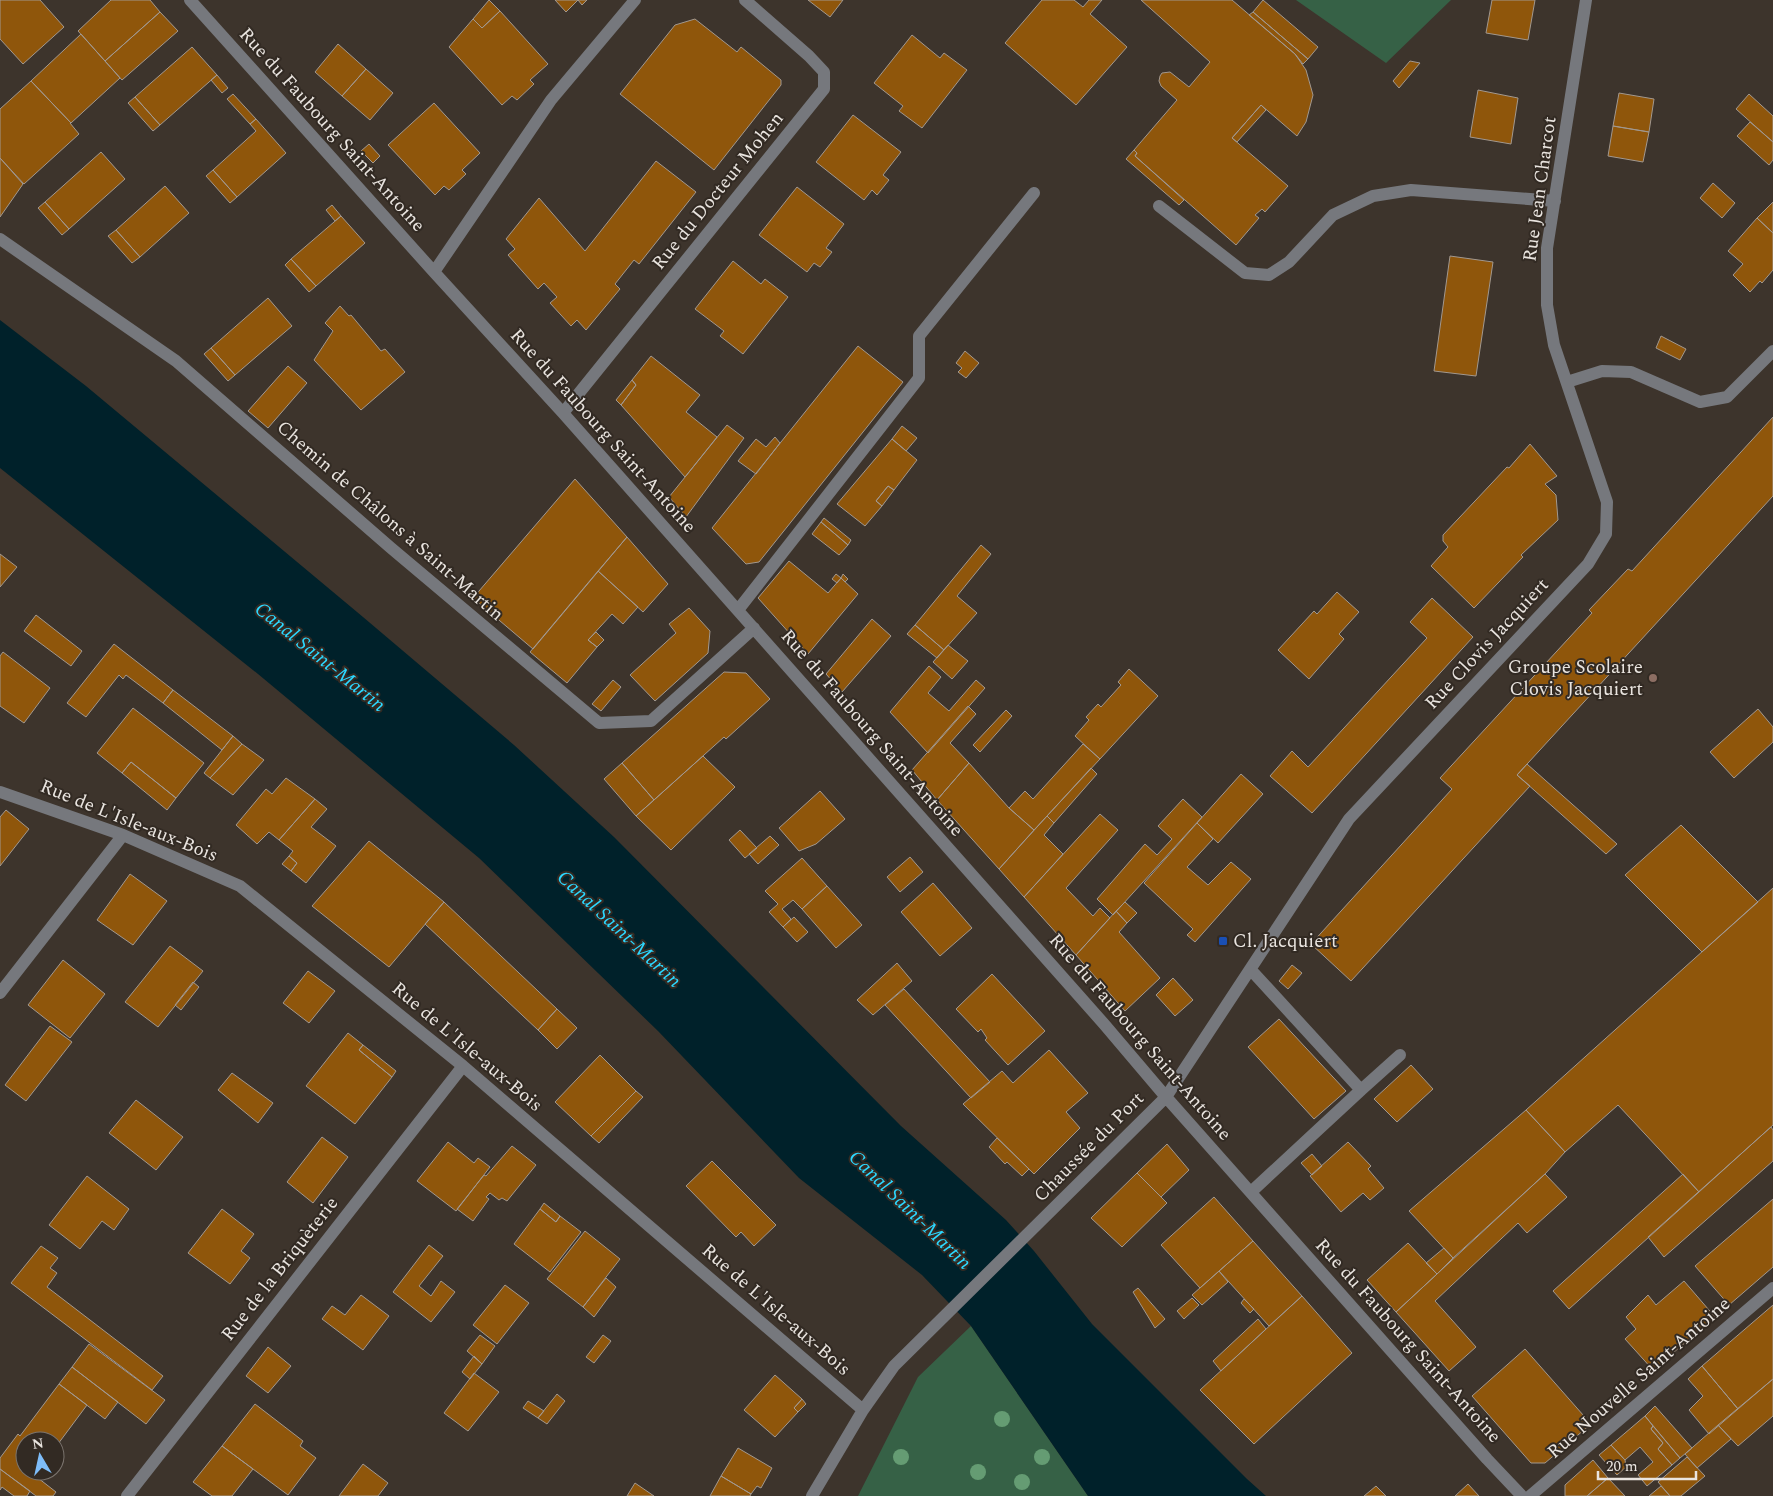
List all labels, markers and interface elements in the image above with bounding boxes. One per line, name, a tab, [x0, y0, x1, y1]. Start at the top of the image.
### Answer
street label: Rue du Faubourg Saint-Antoine	[232, 21, 432, 239]
street label: Rue du Docteur Mohen	[645, 106, 791, 276]
street label: Rue Jean Charcot	[1515, 114, 1565, 263]
street label: Rue du Faubourg Saint-Antoine	[503, 322, 703, 540]
street label: Chemin de Châlons à Saint-Martin	[270, 414, 510, 628]
street label: Rue Clovis Jacquiert	[1418, 571, 1556, 716]
water label: Canal Saint-Martin	[248, 595, 392, 720]
street label: Rue du Faubourg Saint-Antoine	[773, 623, 971, 843]
place label: Groupe Scolaire Clovis Jacquiert	[1508, 653, 1643, 704]
marker: Groupe Scolaire Clovis Jacquiert	[1647, 672, 1659, 684]
street label: Rue de L'Isle-aux-Bois	[36, 772, 222, 870]
water label: Canal Saint-Martin	[550, 863, 688, 995]
street label: Rue du Faubourg Saint-Antoine	[1041, 927, 1239, 1147]
place label: Cl. Jacquiert	[1233, 927, 1338, 956]
marker: Cl. Jacquiert	[1217, 935, 1229, 947]
street label: Rue de L'Isle-aux-Bois	[385, 975, 549, 1119]
street label: Chaussée du Port	[1027, 1085, 1151, 1209]
water label: Canal Saint-Martin	[842, 1143, 979, 1277]
street label: Rue de la Briquèterie	[214, 1191, 346, 1347]
street label: Rue du Faubourg Saint-Antoine	[1308, 1232, 1508, 1450]
street label: Rue de L'Isle-aux-Bois	[695, 1237, 857, 1383]
street label: Rue Nouvelle Saint-Antoine	[1541, 1290, 1737, 1466]
north arrow	[15, 1431, 65, 1481]
text: N	[31, 1432, 45, 1455]
scale bar	[1598, 1448, 1696, 1480]
text: 20 m	[1606, 1455, 1638, 1478]

